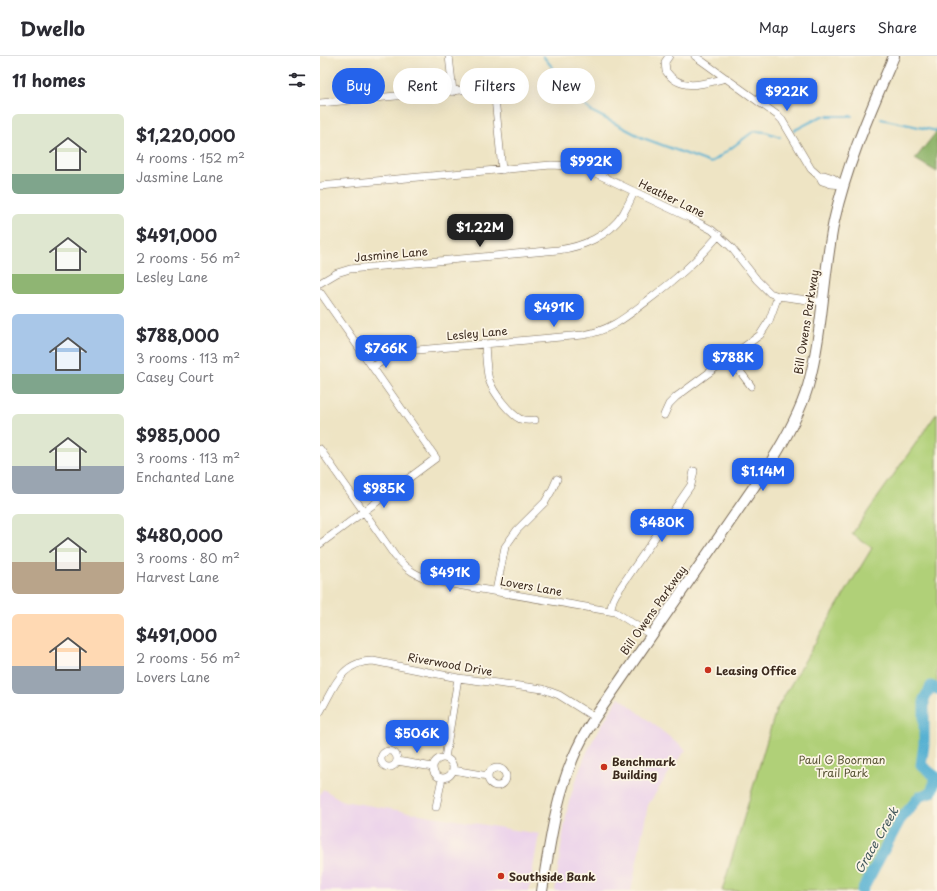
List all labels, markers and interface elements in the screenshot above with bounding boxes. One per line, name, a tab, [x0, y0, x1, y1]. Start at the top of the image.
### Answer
text: Dwello	[20, 14, 85, 42]
text: Map	[759, 17, 789, 38]
text: Layers	[811, 17, 856, 38]
text: Share	[878, 17, 917, 38]
text: 11 homes	[12, 67, 86, 93]
chip: Buy	[332, 68, 385, 104]
chip: Rent	[393, 68, 452, 104]
chip: Filters	[460, 68, 529, 104]
chip: New	[537, 68, 595, 104]
icon: filters	[286, 69, 308, 91]
pin: $922K	[759, 78, 815, 112]
text: $922K	[765, 81, 809, 100]
text: $1,220,000	[136, 122, 235, 148]
icon: home	[44, 130, 92, 178]
text: 4 rooms · 152 m²	[136, 148, 245, 167]
pin: $992K	[563, 148, 619, 182]
text: $992K	[570, 151, 612, 170]
text: Jasmine Lane	[136, 167, 223, 186]
street label: Heather Lane	[636, 175, 708, 221]
pin: $1.22M	[447, 214, 513, 248]
text: $1.22M	[456, 217, 504, 236]
text: $491,000	[136, 222, 217, 248]
icon: home	[44, 230, 92, 278]
street label: Jasmine Lane	[353, 242, 429, 266]
text: 2 rooms · 56 m²	[136, 248, 240, 267]
text: Lesley Lane	[136, 267, 208, 286]
street label: Bill Owens Parkway	[789, 268, 823, 376]
pin: $491K	[526, 294, 582, 328]
text: $491K	[534, 297, 574, 316]
text: $788,000	[136, 322, 219, 348]
street label: Lesley Lane	[446, 322, 508, 344]
icon: home	[44, 330, 92, 378]
pin: $766K	[358, 335, 414, 369]
text: $766K	[365, 338, 407, 357]
pin: $788K	[705, 344, 761, 378]
text: $788K	[712, 347, 754, 366]
text: 3 rooms · 113 m²	[136, 348, 240, 367]
text: Casey Court	[136, 367, 214, 386]
text: $985,000	[136, 422, 220, 448]
icon: home	[44, 430, 92, 478]
text: 3 rooms · 113 m²	[136, 448, 240, 467]
pin: $1.14M	[730, 458, 796, 492]
text: $1.14M	[741, 461, 785, 480]
text: Enchanted Lane	[136, 467, 234, 486]
pin: $985K	[356, 475, 412, 509]
text: $985K	[363, 478, 405, 497]
pin: $480K	[634, 509, 690, 543]
text: $480K	[640, 512, 684, 531]
text: $480,000	[136, 522, 223, 548]
icon: home	[44, 530, 92, 578]
text: 3 rooms · 80 m²	[136, 548, 240, 567]
pin: $491K	[422, 559, 478, 593]
text: $491K	[430, 562, 470, 581]
street label: Bill Owens Parkway	[616, 562, 690, 658]
text: Harvest Lane	[136, 567, 219, 586]
street label: Lovers Lane	[499, 572, 564, 600]
text: $491,000	[136, 622, 217, 648]
icon: home	[44, 630, 92, 678]
text: 2 rooms · 56 m²	[136, 648, 240, 667]
street label: Riverwood Drive	[406, 648, 494, 680]
place label: Leasing Office	[716, 662, 796, 679]
marker: Leasing Office	[703, 665, 713, 675]
text: Lovers Lane	[136, 667, 210, 686]
pin: $506K	[389, 720, 445, 754]
text: $506K	[395, 723, 439, 742]
park label: Paul G Boorman Trail Park	[799, 751, 885, 781]
place label: Benchmark Building	[612, 753, 676, 783]
marker: Benchmark Building	[599, 762, 609, 772]
water label: Grace Creek	[850, 803, 903, 877]
place label: Southside Bank	[509, 868, 596, 885]
marker: Southside Bank	[496, 871, 506, 881]

